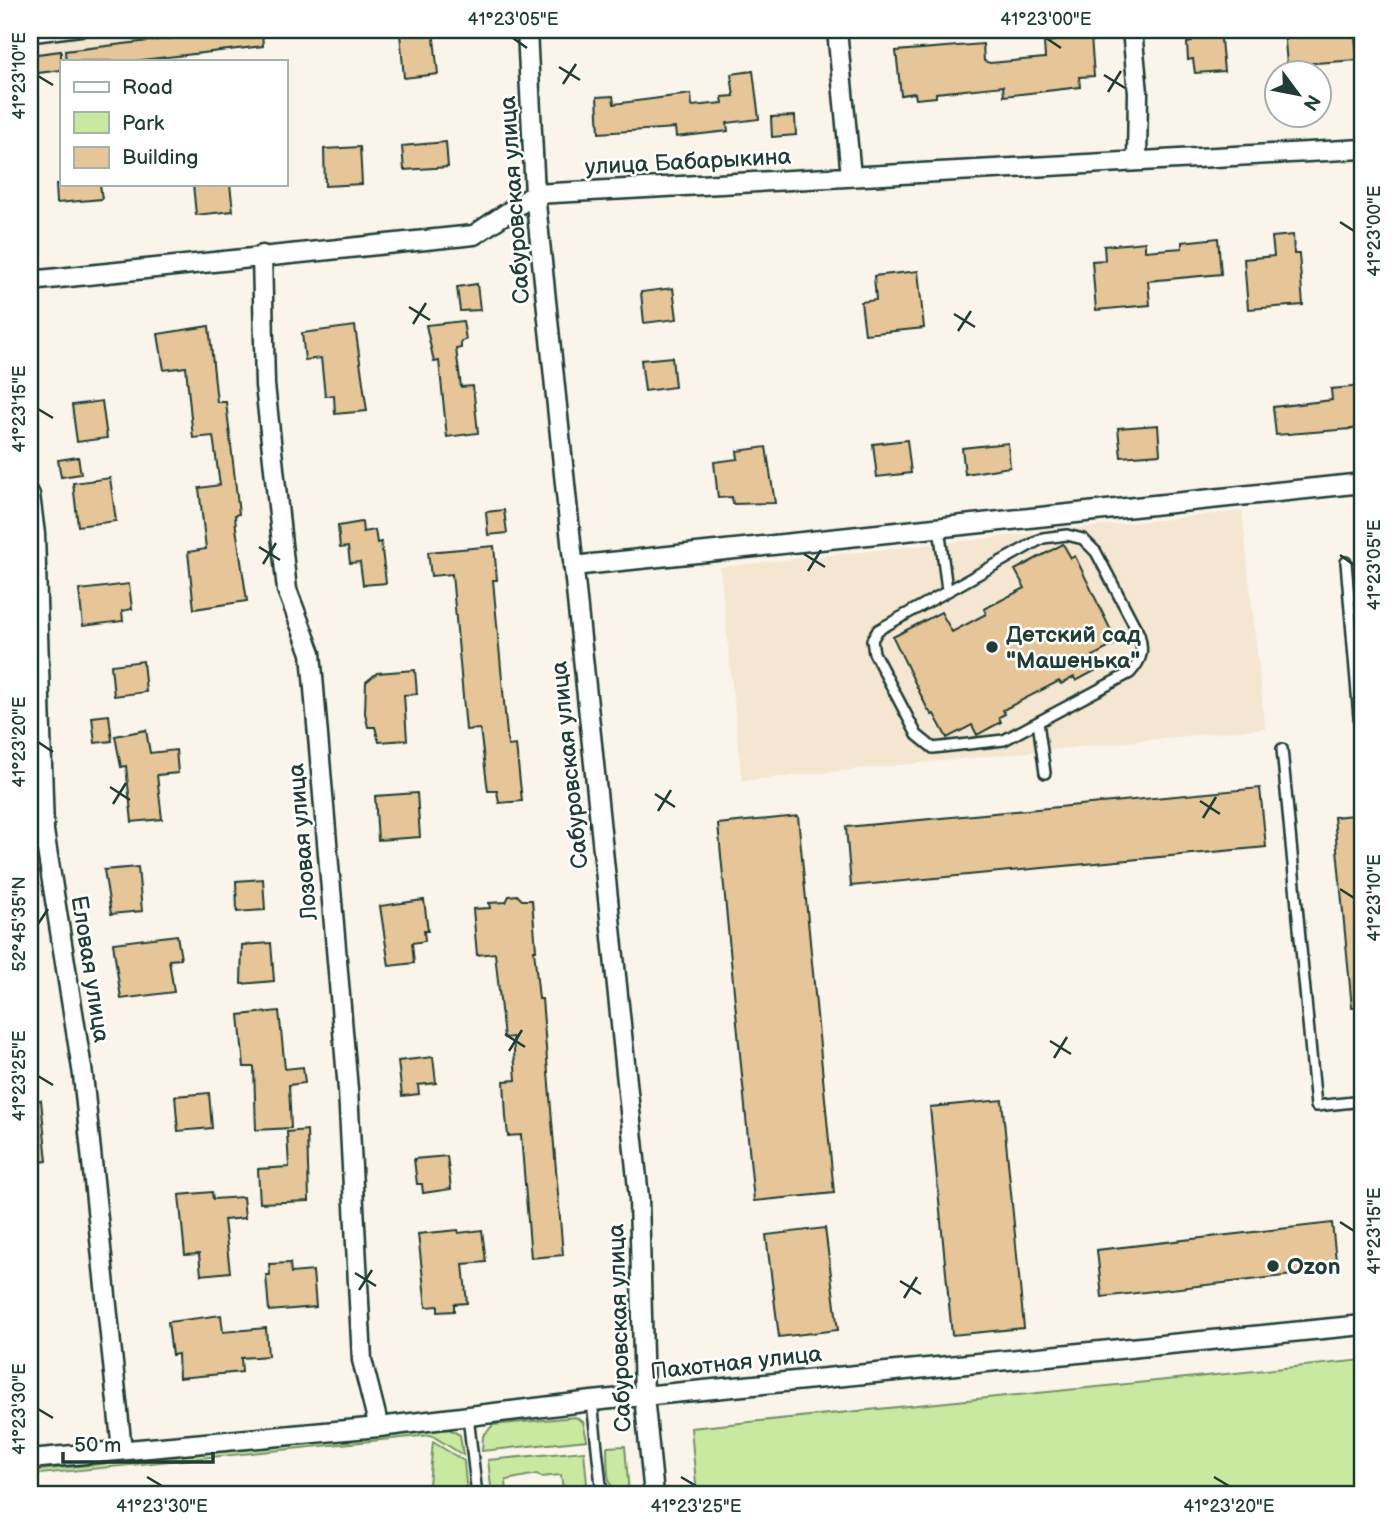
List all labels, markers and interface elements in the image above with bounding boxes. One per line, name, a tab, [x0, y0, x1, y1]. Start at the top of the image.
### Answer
text: 41°23'05"E	[467, 9, 559, 30]
text: 41°23'00"E	[1000, 9, 1092, 30]
text: 41°23'10"E	[9, 32, 30, 120]
legend	[60, 60, 287, 186]
north arrow	[1264, 60, 1334, 130]
text: Road	[122, 75, 173, 100]
text: N	[1298, 90, 1325, 114]
street label: Сабуровская улица	[494, 94, 536, 305]
text: Park	[122, 111, 165, 136]
street label: улица Бабарыкина	[584, 143, 792, 181]
text: Building	[122, 145, 198, 170]
text: 41°23'00"E	[1364, 185, 1385, 277]
text: 41°23'15"E	[9, 365, 30, 453]
text: 41°23'05"E	[1364, 519, 1385, 611]
place label: Детский сад "Машенька"	[1006, 621, 1141, 675]
marker: Детский сад "Машенька"	[984, 639, 1000, 655]
street label: Сабуровская улица	[545, 659, 595, 870]
text: 41°23'20"E	[9, 696, 30, 788]
street label: Лозовая улица	[282, 762, 324, 923]
text: 41°23'10"E	[1364, 854, 1385, 942]
text: 52°45'35"N	[9, 876, 30, 972]
street label: Еловая улица	[65, 894, 116, 1045]
text: 41°23'25"E	[9, 1030, 30, 1122]
text: 41°23'15"E	[1364, 1187, 1385, 1275]
street label: Сабуровская улица	[602, 1223, 638, 1433]
place label: Ozon	[1287, 1253, 1341, 1281]
marker: Ozon	[1265, 1258, 1281, 1274]
street label: Пахотная улица	[649, 1340, 824, 1386]
text: 41°23'30"E	[9, 1363, 30, 1455]
scale bar	[63, 1420, 214, 1464]
text: 50 m	[74, 1433, 121, 1458]
text: 41°23'30"E	[116, 1496, 208, 1517]
text: 41°23'25"E	[650, 1496, 742, 1517]
text: 41°23'20"E	[1183, 1496, 1275, 1517]

